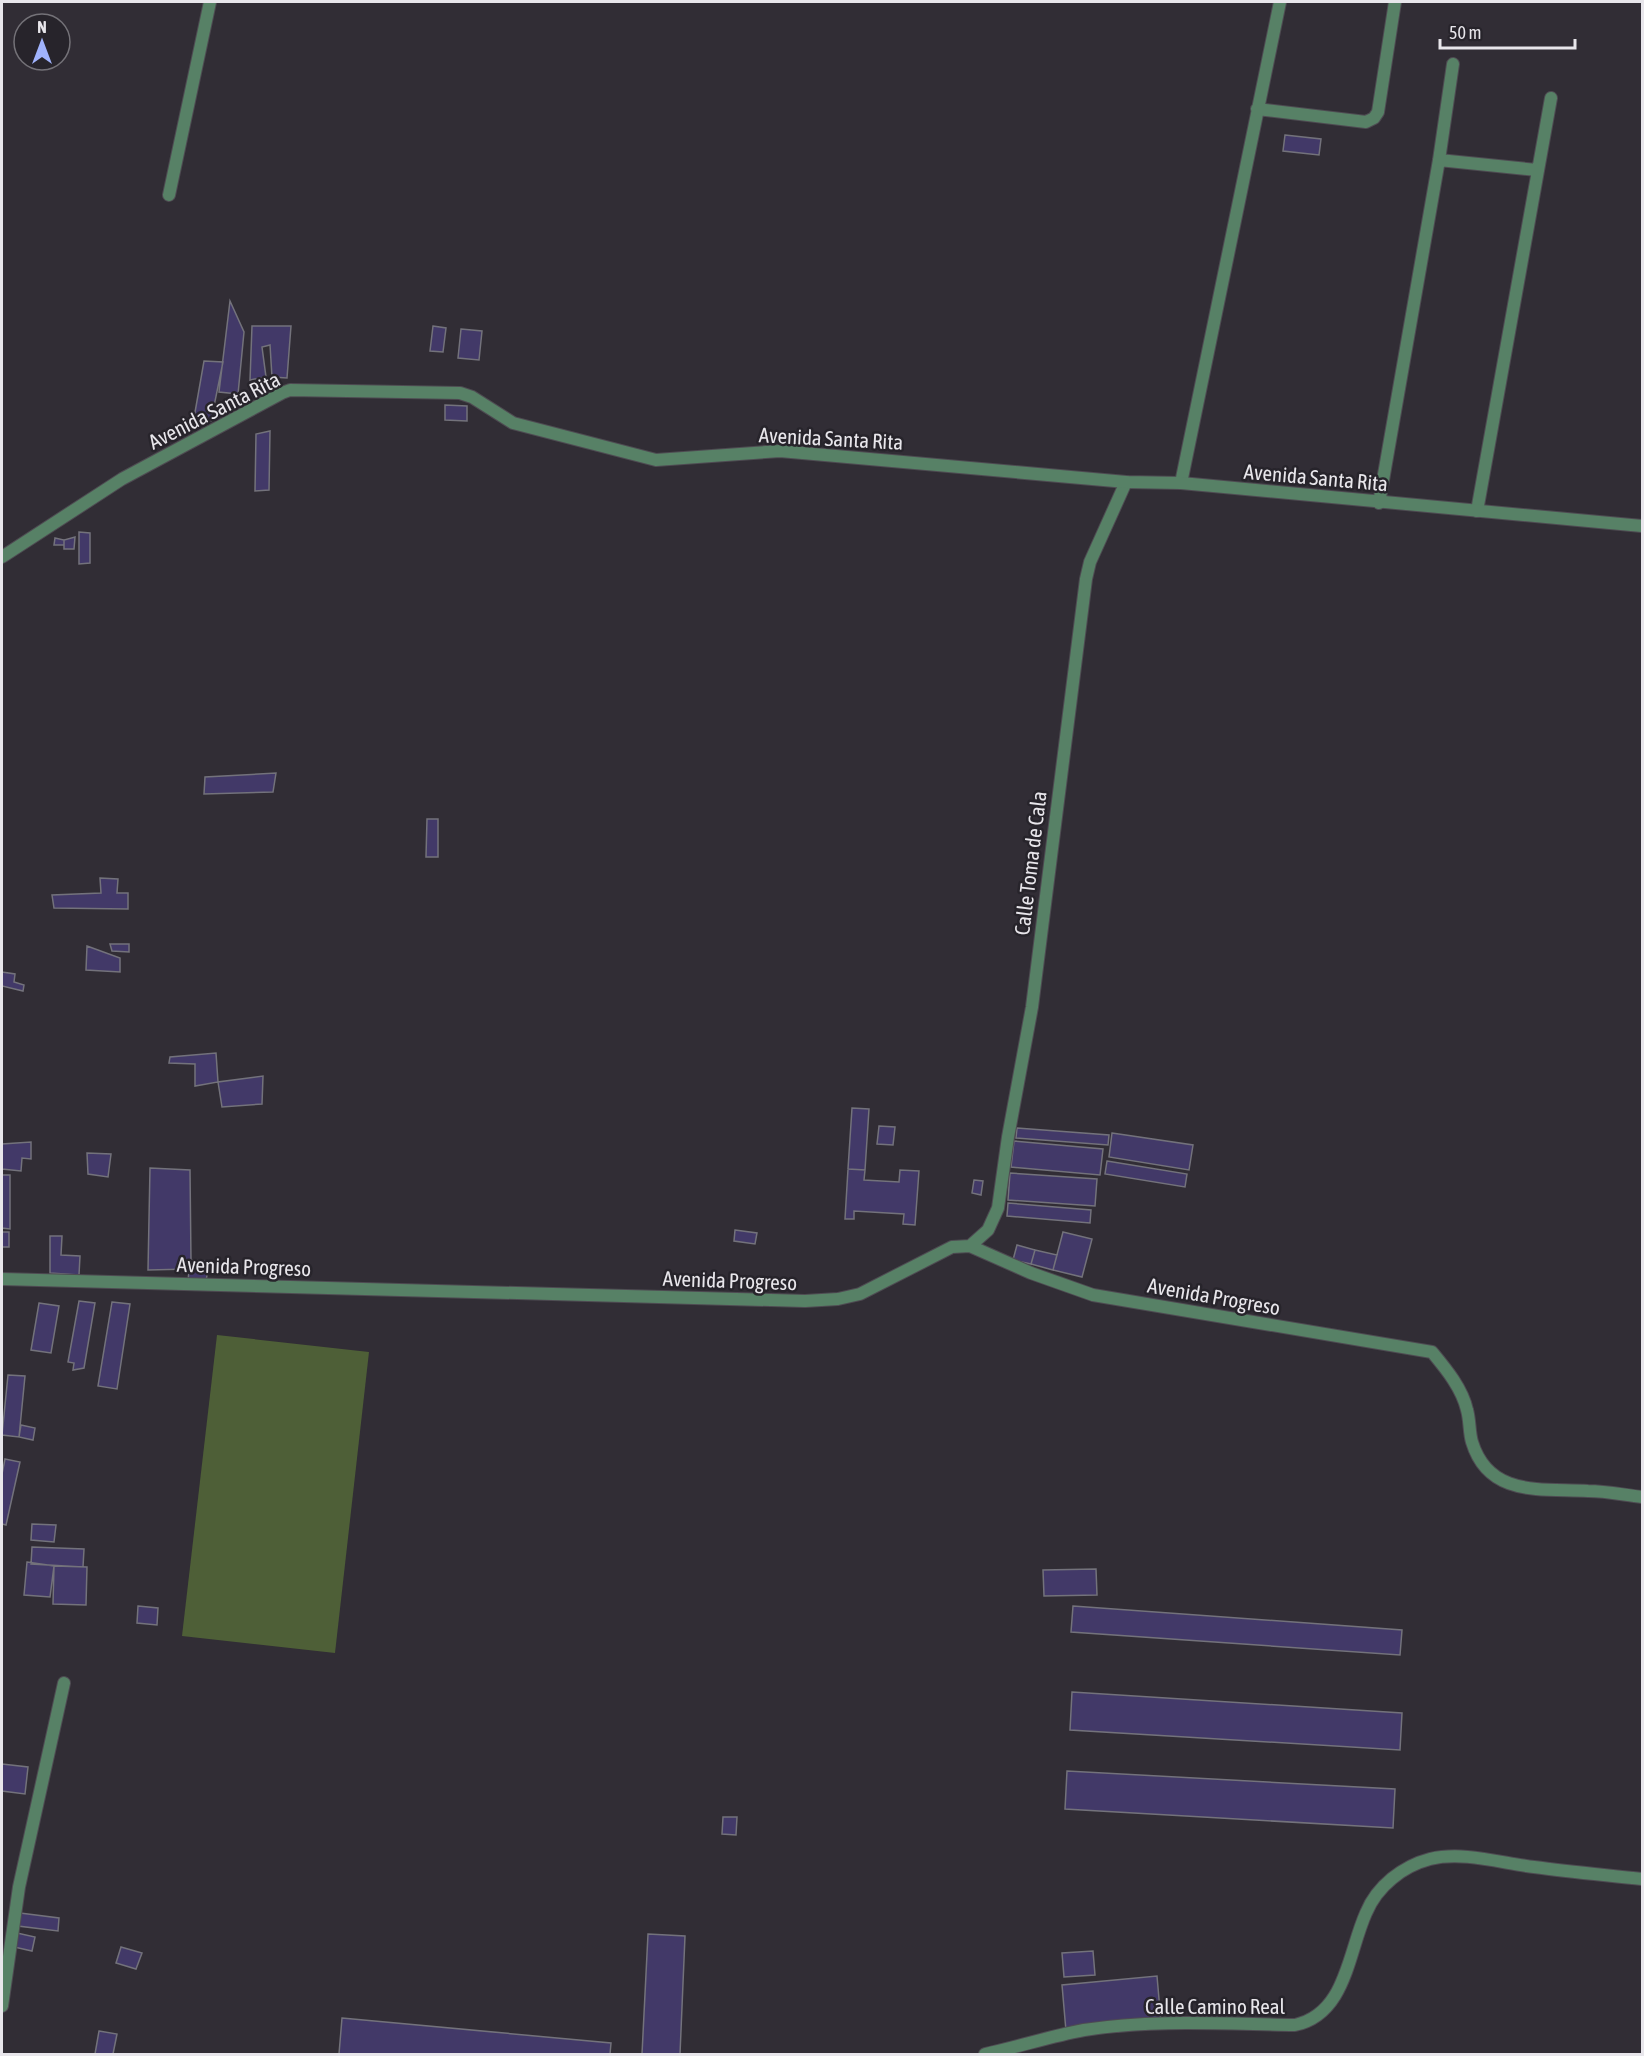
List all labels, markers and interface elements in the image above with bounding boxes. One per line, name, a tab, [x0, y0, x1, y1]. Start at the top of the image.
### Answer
north arrow	[12, 12, 72, 72]
scale bar	[1440, 12, 1575, 50]
text: N	[37, 18, 47, 36]
text: 50 m	[1449, 22, 1481, 43]
street label: Avenida Santa Rita	[144, 367, 284, 453]
street label: Avenida Santa Rita	[758, 422, 904, 454]
street label: Avenida Santa Rita	[1243, 459, 1389, 495]
street label: Calle Toma de Cala	[1009, 790, 1051, 936]
street label: Avenida Progreso	[176, 1252, 312, 1280]
street label: Avenida Progreso	[662, 1266, 798, 1294]
street label: Avenida Progreso	[1146, 1273, 1282, 1319]
street label: Calle Camino Real	[1145, 1994, 1285, 2018]

